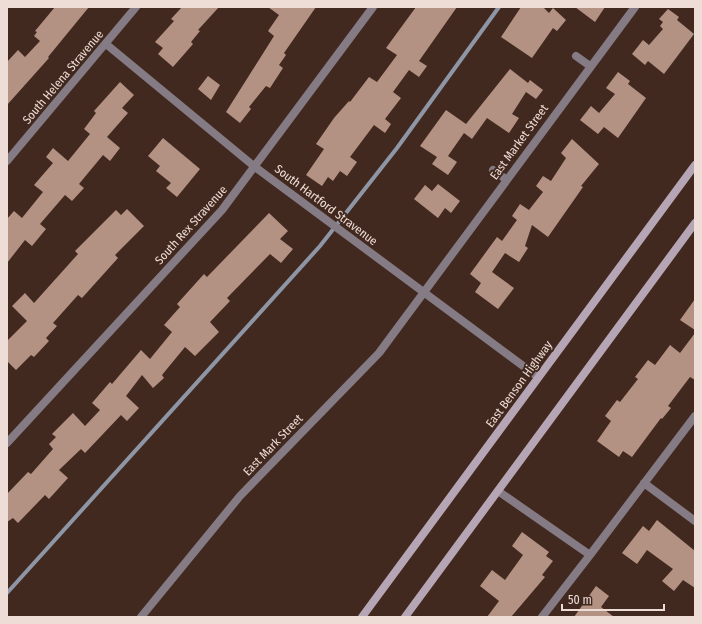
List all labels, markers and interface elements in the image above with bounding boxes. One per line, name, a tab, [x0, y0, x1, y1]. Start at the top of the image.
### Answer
street label: South Helena Stravenue	[20, 27, 106, 127]
street label: East Market Street	[487, 102, 551, 182]
street label: South Hartford Stravenue	[272, 162, 380, 248]
street label: South Rex Stravenue	[152, 183, 230, 267]
street label: East Benson Highway	[483, 337, 555, 430]
street label: East Mark Street	[240, 411, 306, 479]
scale bar	[562, 586, 664, 612]
text: 50 m	[568, 593, 592, 607]

